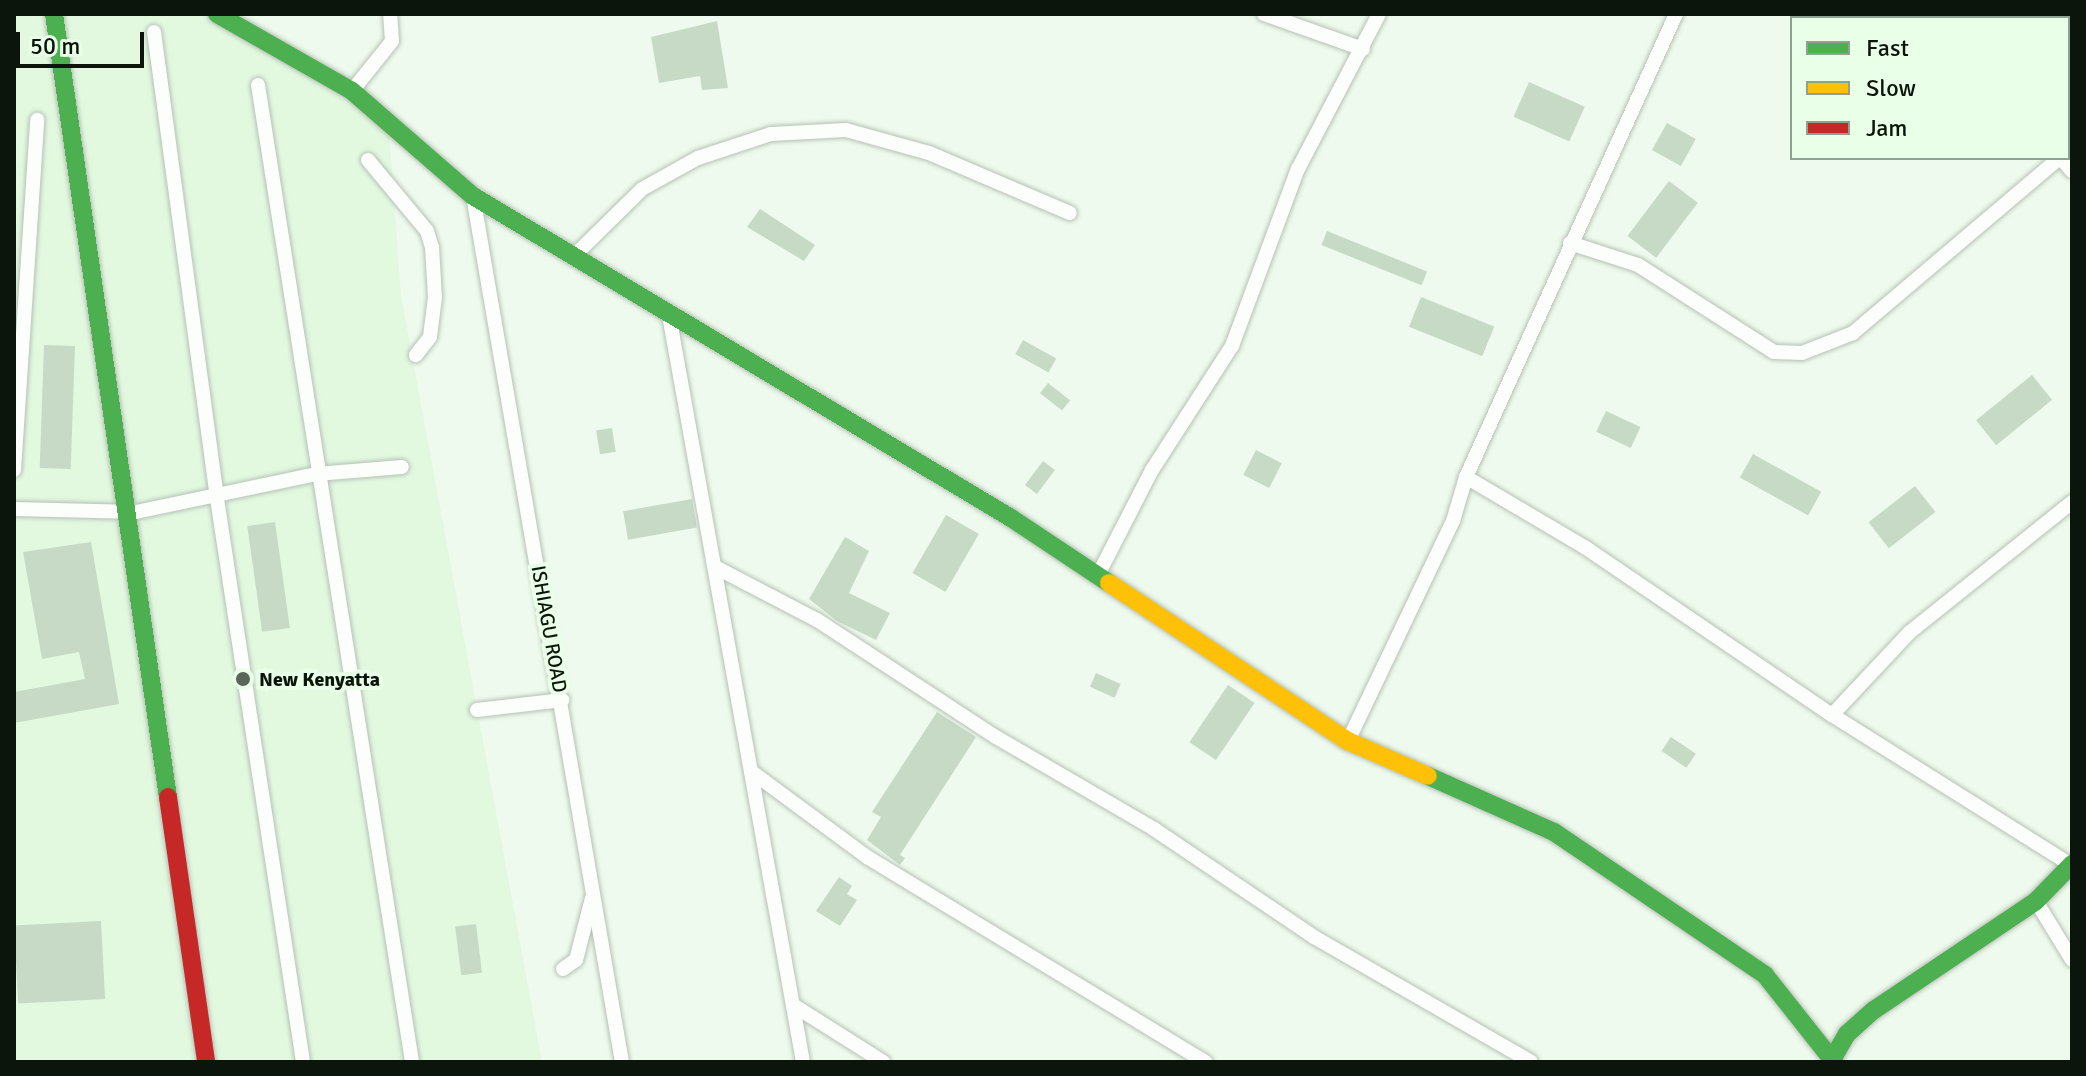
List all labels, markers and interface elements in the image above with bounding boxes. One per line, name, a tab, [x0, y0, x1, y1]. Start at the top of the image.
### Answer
scale bar	[20, 16, 148, 66]
legend	[1790, 16, 2070, 160]
text: 50 m	[30, 31, 80, 61]
text: Fast	[1866, 33, 1909, 63]
text: Slow	[1866, 73, 1916, 103]
text: Jam	[1866, 113, 1907, 143]
street label: ISHIAGU ROAD	[526, 564, 572, 694]
place label: New Kenyatta	[259, 667, 380, 691]
marker: New Kenyatta	[234, 670, 252, 688]

